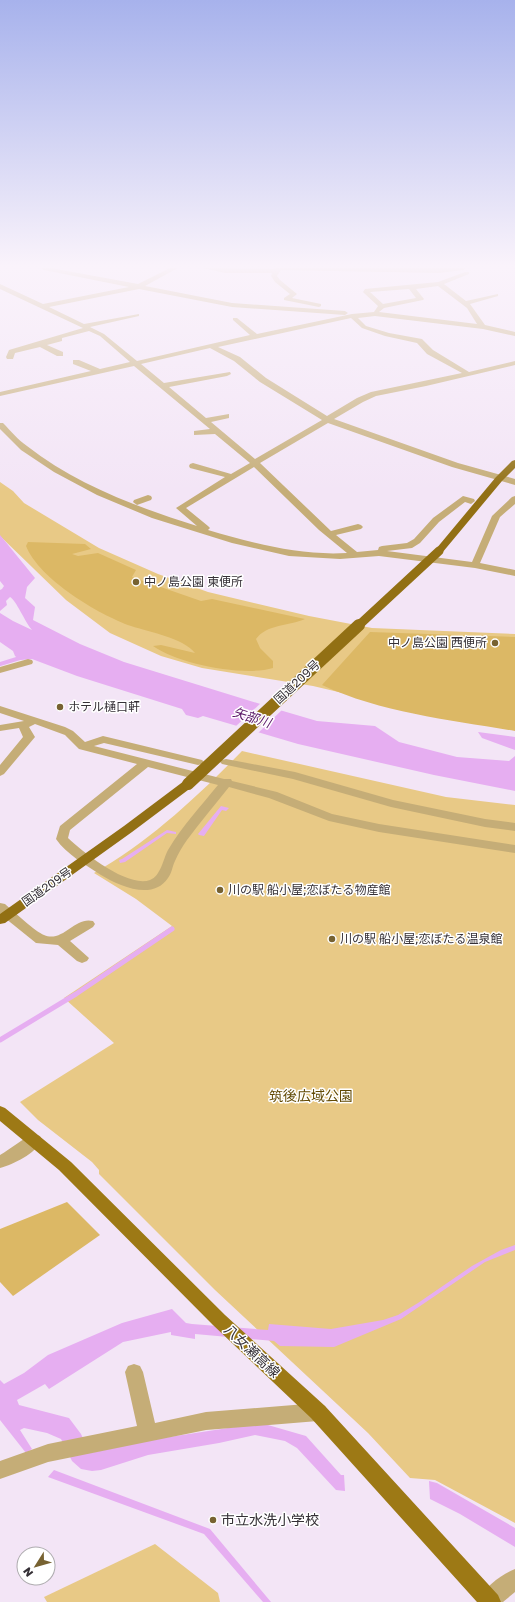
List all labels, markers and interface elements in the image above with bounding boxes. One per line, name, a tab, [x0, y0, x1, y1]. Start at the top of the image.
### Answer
place label: 中ノ島公園 東便所	[144, 574, 243, 589]
marker: 中ノ島公園 東便所	[131, 577, 141, 587]
place label: 中ノ島公園 西便所	[388, 635, 487, 650]
marker: 中ノ島公園 西便所	[490, 638, 500, 648]
street label: 国道209号	[270, 656, 323, 707]
place label: ホテル樋口軒	[68, 699, 140, 714]
marker: ホテル樋口軒	[55, 702, 65, 712]
water label: 矢部川	[231, 703, 275, 731]
street label: 国道209号	[19, 864, 75, 909]
place label: 川の駅 船小屋;恋ぼたる物産館	[228, 882, 391, 897]
marker: 川の駅 船小屋;恋ぼたる物産館	[215, 885, 225, 895]
place label: 川の駅 船小屋;恋ぼたる温泉館	[340, 931, 503, 946]
marker: 川の駅 船小屋;恋ぼたる温泉館	[327, 934, 337, 944]
park label: 筑後広域公園	[269, 1087, 353, 1104]
street label: 八女瀬高線	[221, 1321, 284, 1381]
place label: 市立水洗小学校	[221, 1511, 319, 1528]
marker: 市立水洗小学校	[208, 1515, 218, 1525]
north arrow	[16, 1546, 56, 1586]
text: N	[20, 1565, 35, 1580]

